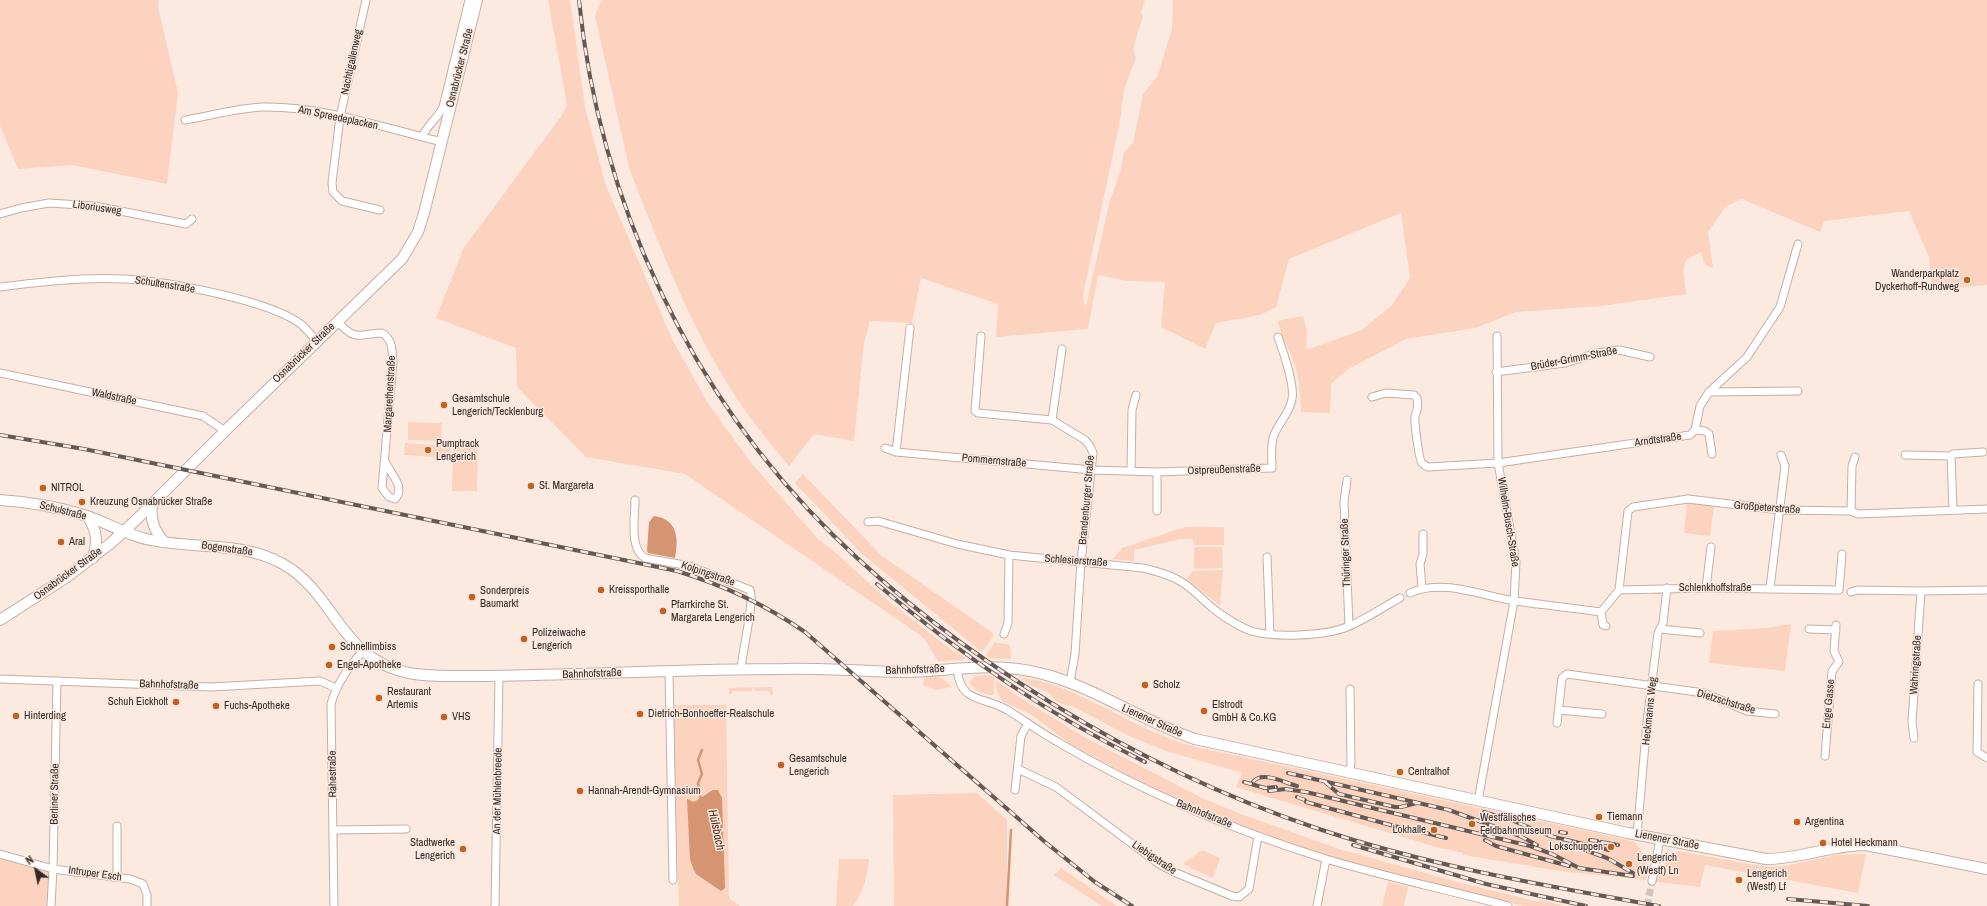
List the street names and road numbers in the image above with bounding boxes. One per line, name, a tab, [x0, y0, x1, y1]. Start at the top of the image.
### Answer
street label: Osnabrücker Straße	[444, 27, 476, 109]
street label: Nachtigallenweg	[339, 28, 365, 96]
street label: Am Spreedeplacken	[297, 103, 379, 133]
street label: Liboriusweg	[72, 198, 122, 218]
street label: Schultenstraße	[134, 274, 196, 296]
street label: Osnabrücker Straße	[270, 320, 338, 386]
street label: Brüder-Grimm-Straße	[1530, 344, 1618, 374]
street label: Margarethenstraße	[381, 355, 399, 433]
street label: Waldstraße	[90, 386, 138, 408]
street label: Arndtstraße	[1634, 430, 1682, 450]
street label: Pommernstraße	[961, 452, 1027, 470]
street label: Brandenburger Straße	[1077, 455, 1097, 545]
street label: Ostpreußenstraße	[1187, 462, 1261, 478]
street label: Wilhelm-Busch-Straße	[1494, 476, 1522, 568]
street label: Schulstraße	[38, 499, 88, 523]
street label: Großpeterstraße	[1733, 499, 1801, 517]
street label: Thüringer Straße	[1338, 518, 1354, 588]
street label: Bogenstraße	[201, 539, 253, 559]
street label: Osnabrücker Straße	[31, 545, 105, 603]
street label: Schlesierstraße	[1044, 552, 1108, 570]
street label: Kolpingstraße	[679, 559, 737, 589]
street label: Schlenkhoffstraße	[1679, 581, 1751, 595]
street label: Wahringstraße	[1907, 635, 1925, 695]
street label: Bahnhofstraße	[885, 662, 945, 678]
street label: Bahnhofstraße	[562, 666, 622, 682]
street label: Heckmanns Weg	[1640, 676, 1660, 746]
street label: Bahnhofstraße	[139, 677, 199, 693]
street label: Enge Gasse	[1820, 679, 1838, 729]
street label: Dietzschstraße	[1695, 687, 1757, 717]
street label: Lienener Straße	[1120, 702, 1184, 740]
street label: An der Mühlenbreede	[491, 748, 505, 834]
street label: Rahestraße	[326, 750, 340, 798]
street label: Berliner Straße	[48, 763, 62, 825]
street label: Bahnhofstraße	[1174, 797, 1234, 831]
street label: Lienener Straße	[1634, 827, 1700, 853]
street label: Liebigstraße	[1129, 838, 1179, 878]
street label: Intruper Esch	[68, 864, 122, 884]

